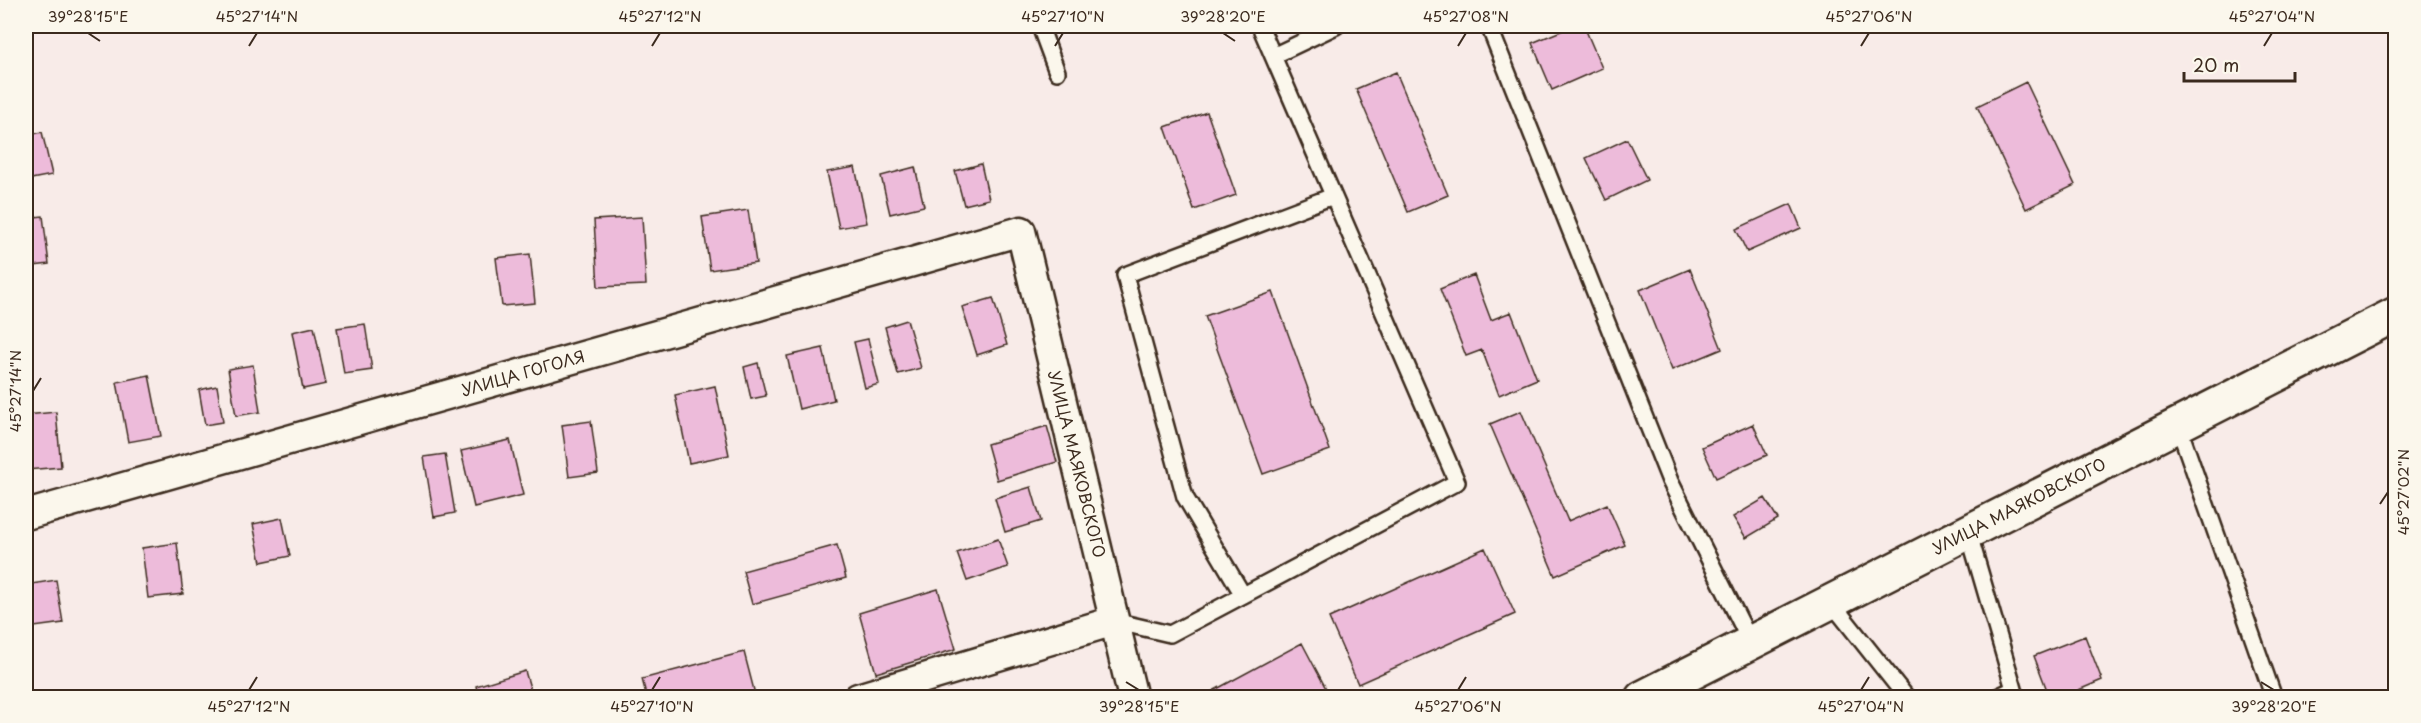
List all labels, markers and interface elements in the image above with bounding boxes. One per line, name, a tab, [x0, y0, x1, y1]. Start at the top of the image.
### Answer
text: 39°28'15"E	[48, 4, 128, 27]
text: 45°27'14"N	[216, 4, 298, 27]
text: 45°27'12"N	[618, 4, 702, 27]
text: 45°27'10"N	[1021, 4, 1105, 27]
text: 39°28'20"E	[1180, 4, 1266, 27]
text: 45°27'08"N	[1423, 4, 1509, 27]
text: 45°27'06"N	[1826, 4, 1912, 27]
text: 45°27'04"N	[2229, 4, 2315, 27]
scale bar	[2184, 45, 2295, 83]
text: 20 m	[2193, 51, 2239, 78]
street label: УЛИЦА ГОГОЛЯ	[458, 343, 587, 401]
text: 45°27'14"N	[3, 350, 26, 432]
street label: УЛИЦА МАЯКОВСКОГО	[1043, 368, 1113, 560]
text: 45°27'02"N	[2391, 449, 2414, 535]
street label: УЛИЦА МАЯКОВСКОГО	[1928, 451, 2110, 559]
text: 45°27'12"N	[207, 694, 291, 717]
text: 45°27'10"N	[610, 694, 694, 717]
text: 39°28'15"E	[1099, 694, 1179, 717]
text: 45°27'06"N	[1415, 694, 1501, 717]
text: 45°27'04"N	[1818, 694, 1904, 717]
text: 39°28'20"E	[2231, 694, 2317, 717]

